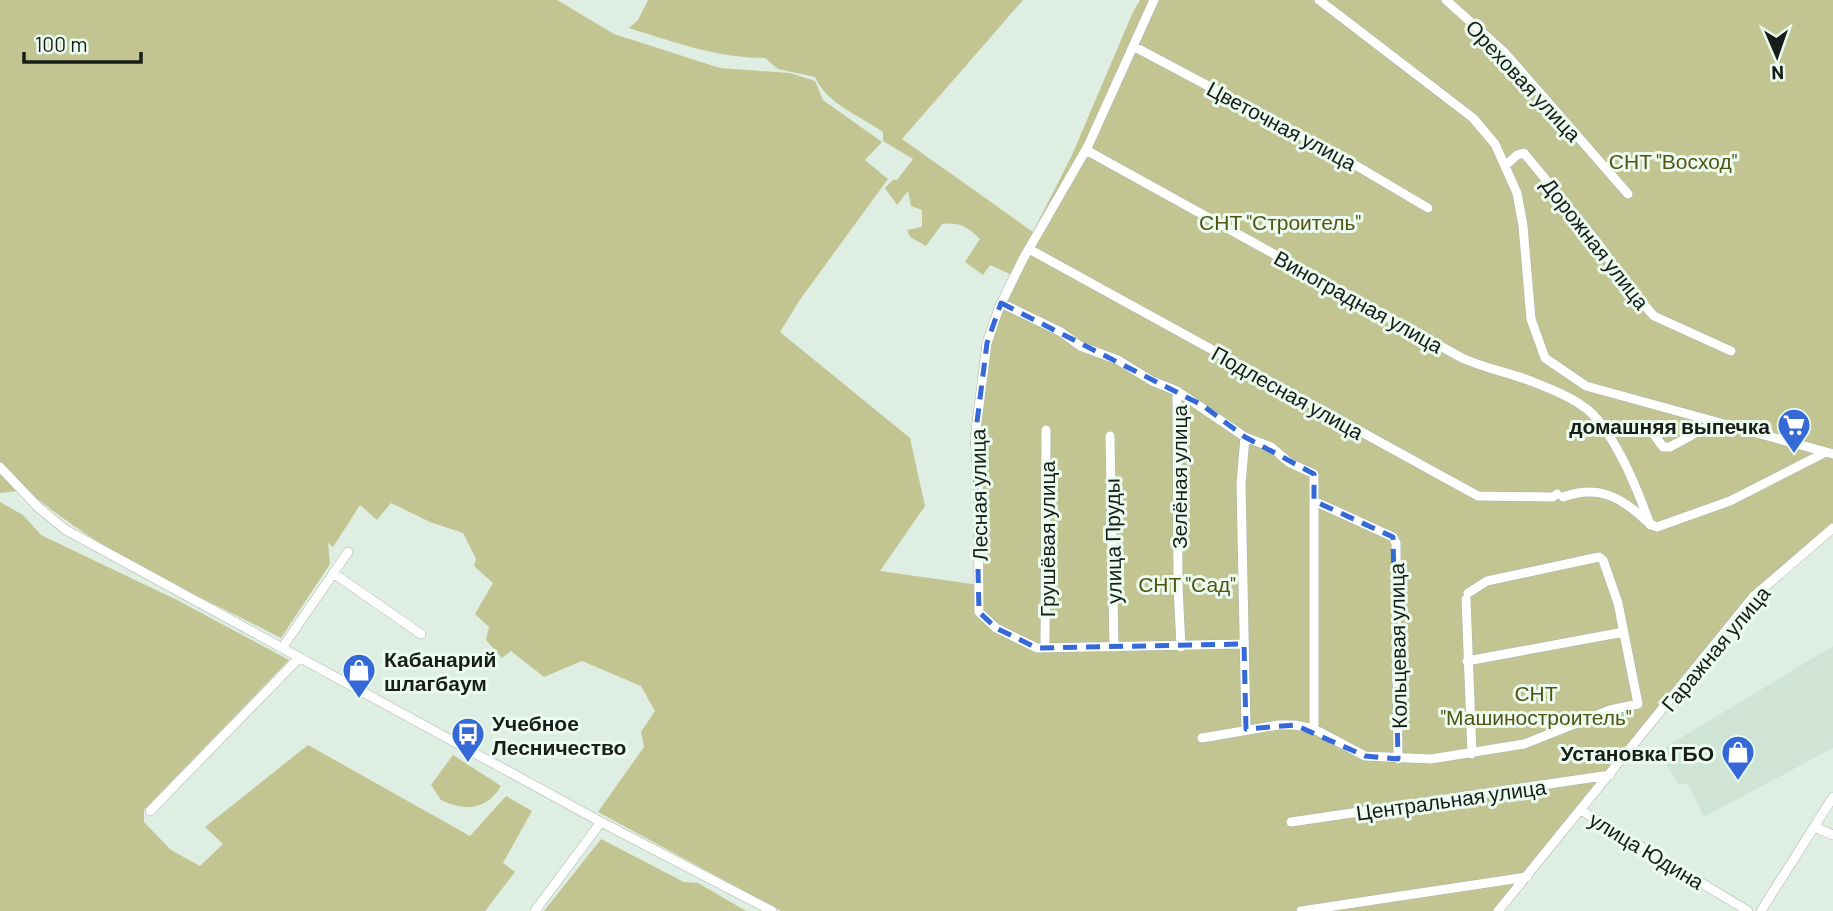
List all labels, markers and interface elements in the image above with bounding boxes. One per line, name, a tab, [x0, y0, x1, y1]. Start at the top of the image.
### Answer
street label: Ореховая улица	[1461, 14, 1587, 146]
scale bar	[24, 21, 142, 65]
north arrow	[1742, 21, 1812, 91]
text: 100 m	[35, 31, 88, 56]
text: N	[1771, 62, 1784, 85]
street label: Цветочная улица	[1203, 75, 1361, 175]
park label: СНТ "Восход"	[1609, 148, 1737, 173]
street label: Дорожная улица	[1537, 172, 1655, 314]
park label: СНТ "Строитель"	[1199, 209, 1361, 234]
street label: Виноградная улица	[1270, 244, 1448, 358]
street label: Подлесная улица	[1208, 340, 1368, 444]
street label: Зелёная улица	[1166, 405, 1191, 549]
supermarket icon: домашняя выпечка	[1775, 406, 1813, 455]
place label: домашняя выпечка	[1569, 413, 1770, 438]
street label: Лесная улица	[964, 428, 992, 561]
street label: Грушёвая улица	[1034, 460, 1059, 617]
street label: улица Пруды	[1098, 478, 1126, 604]
street label: Кольцевая улица	[1383, 562, 1411, 729]
park label: СНТ "Сад"	[1138, 571, 1236, 596]
street label: Гаражная улица	[1655, 580, 1775, 716]
place label: Кабанарий шлагбаум	[384, 646, 496, 695]
shop icon: Кабанарий шлагбаум	[340, 651, 378, 700]
park label: СНТ "Машиностроитель"	[1440, 680, 1632, 729]
place label: Учебное Лесничество	[492, 710, 626, 759]
bus stop icon: Учебное Лесничество	[449, 715, 487, 764]
shop icon: Установка ГБО	[1719, 733, 1757, 782]
place label: Установка ГБО	[1560, 740, 1714, 765]
street label: Центральная улица	[1354, 773, 1548, 825]
street label: улица Юдина	[1585, 806, 1709, 894]

